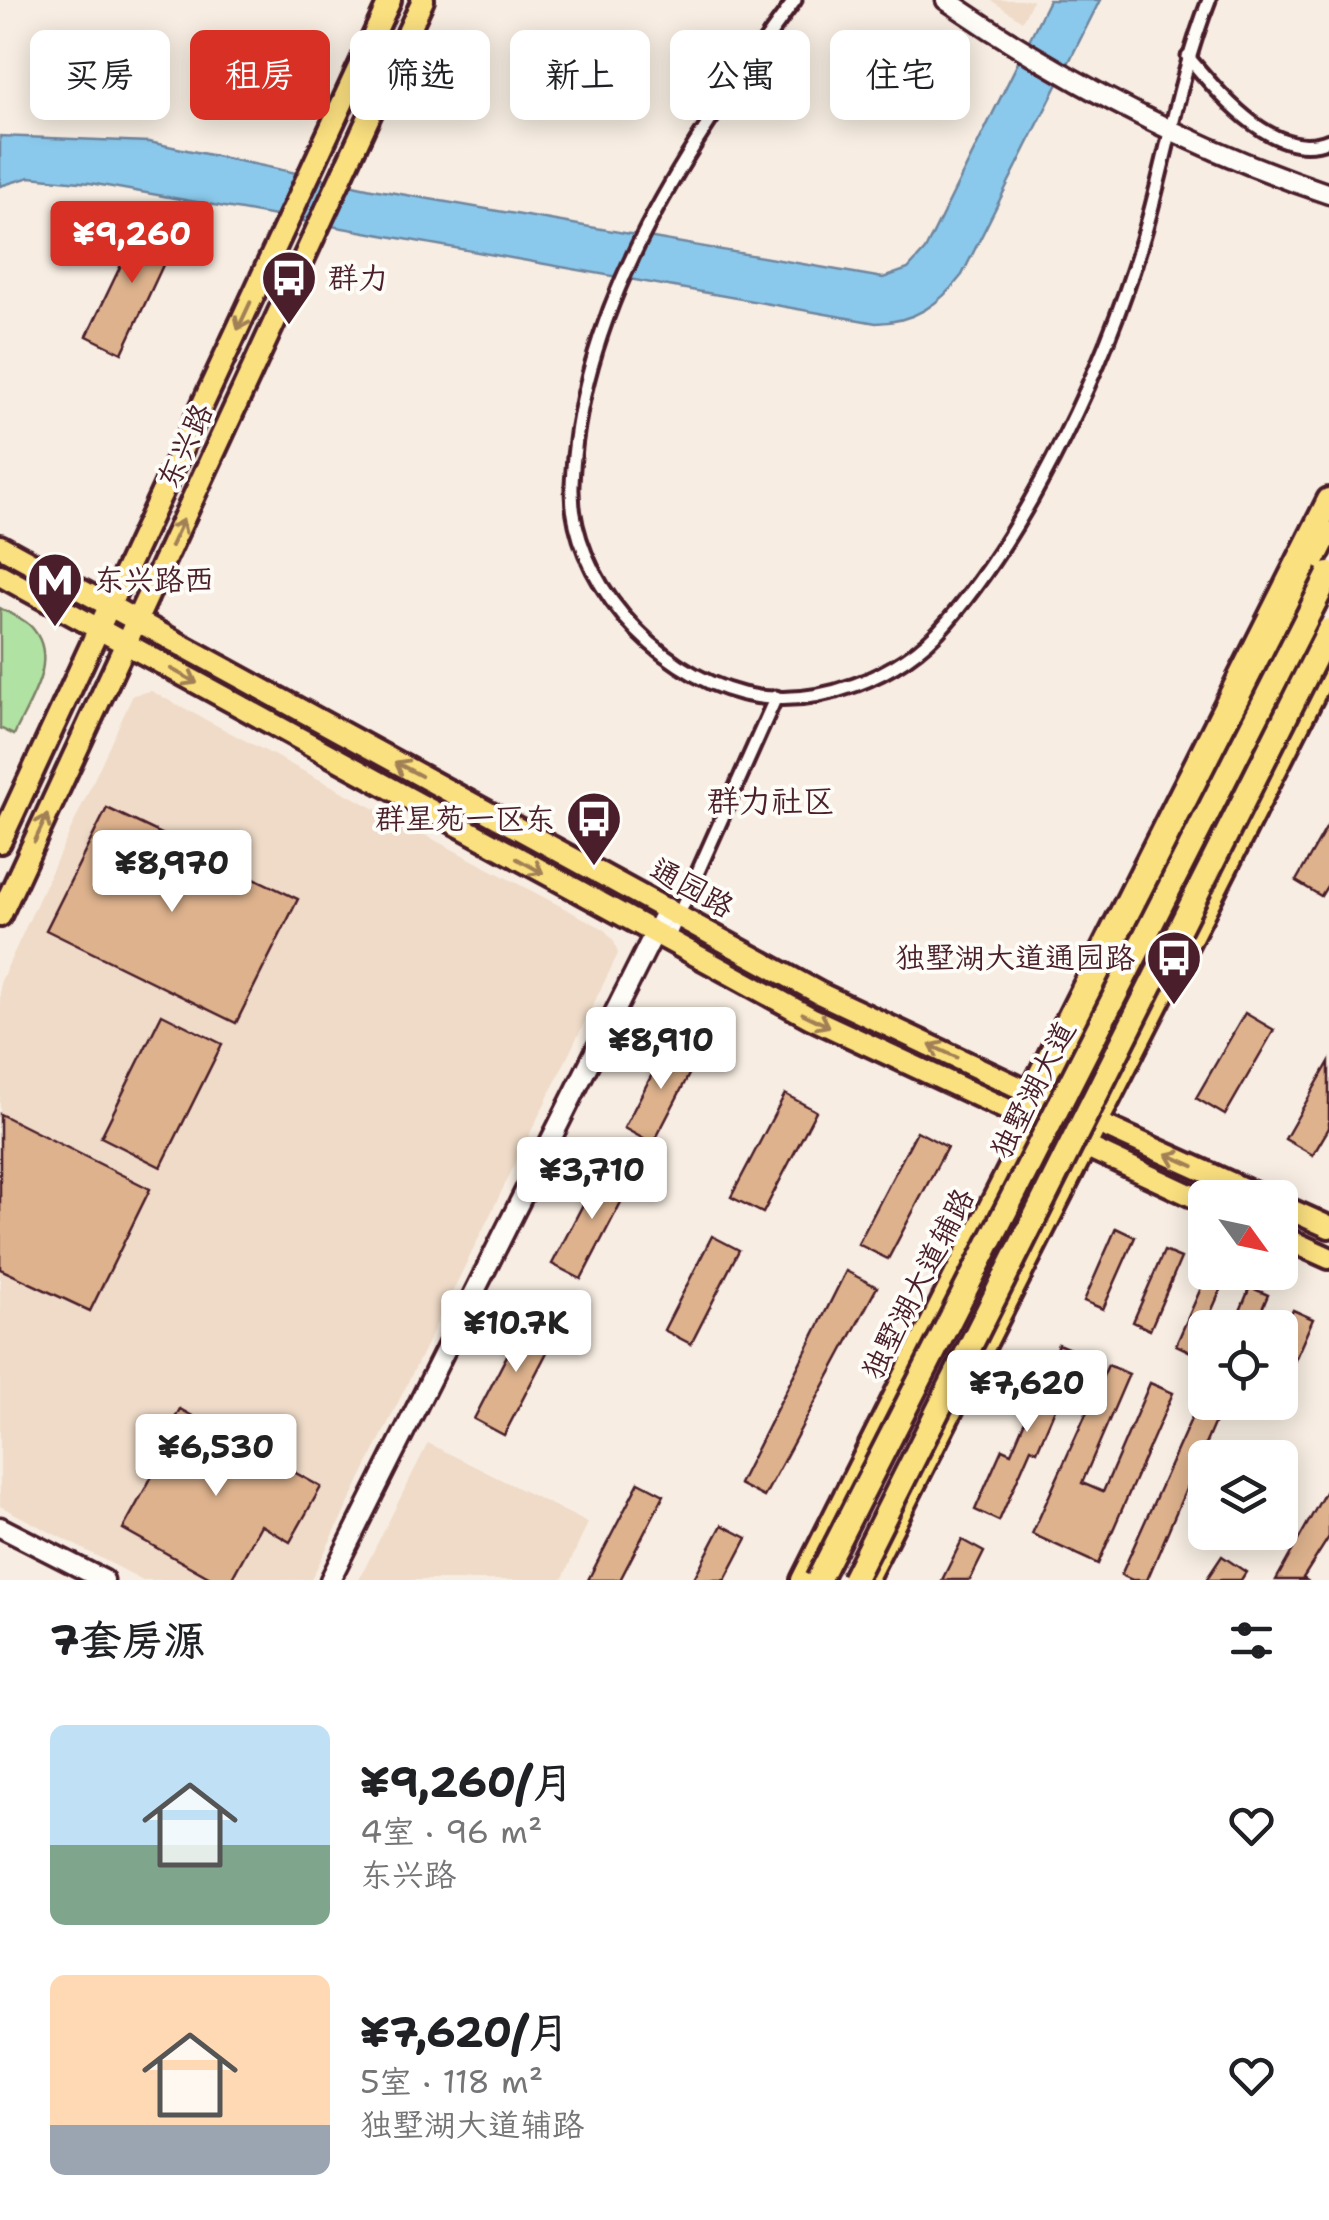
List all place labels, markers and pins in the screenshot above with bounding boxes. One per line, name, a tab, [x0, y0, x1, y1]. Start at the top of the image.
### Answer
pin: ¥9,260	[51, 201, 213, 286]
bus stop icon: 群力	[259, 248, 319, 327]
place label: 群力	[328, 257, 388, 298]
metro station icon: 东兴路西	[25, 550, 85, 629]
place label: 东兴路西	[94, 559, 214, 600]
bus stop icon: 群星苑一区东	[564, 789, 624, 868]
place label: 群星苑一区东	[375, 798, 555, 839]
pin: ¥8,970	[91, 830, 253, 915]
bus stop icon: 独墅湖大道通园路	[1144, 928, 1204, 1007]
place label: 独墅湖大道通园路	[895, 937, 1135, 978]
pin: ¥8,910	[580, 1007, 742, 1092]
pin: ¥3,710	[511, 1137, 673, 1222]
pin: ¥10.7K	[435, 1290, 597, 1375]
pin: ¥7,620	[946, 1350, 1108, 1435]
pin: ¥6,530	[135, 1414, 297, 1499]

